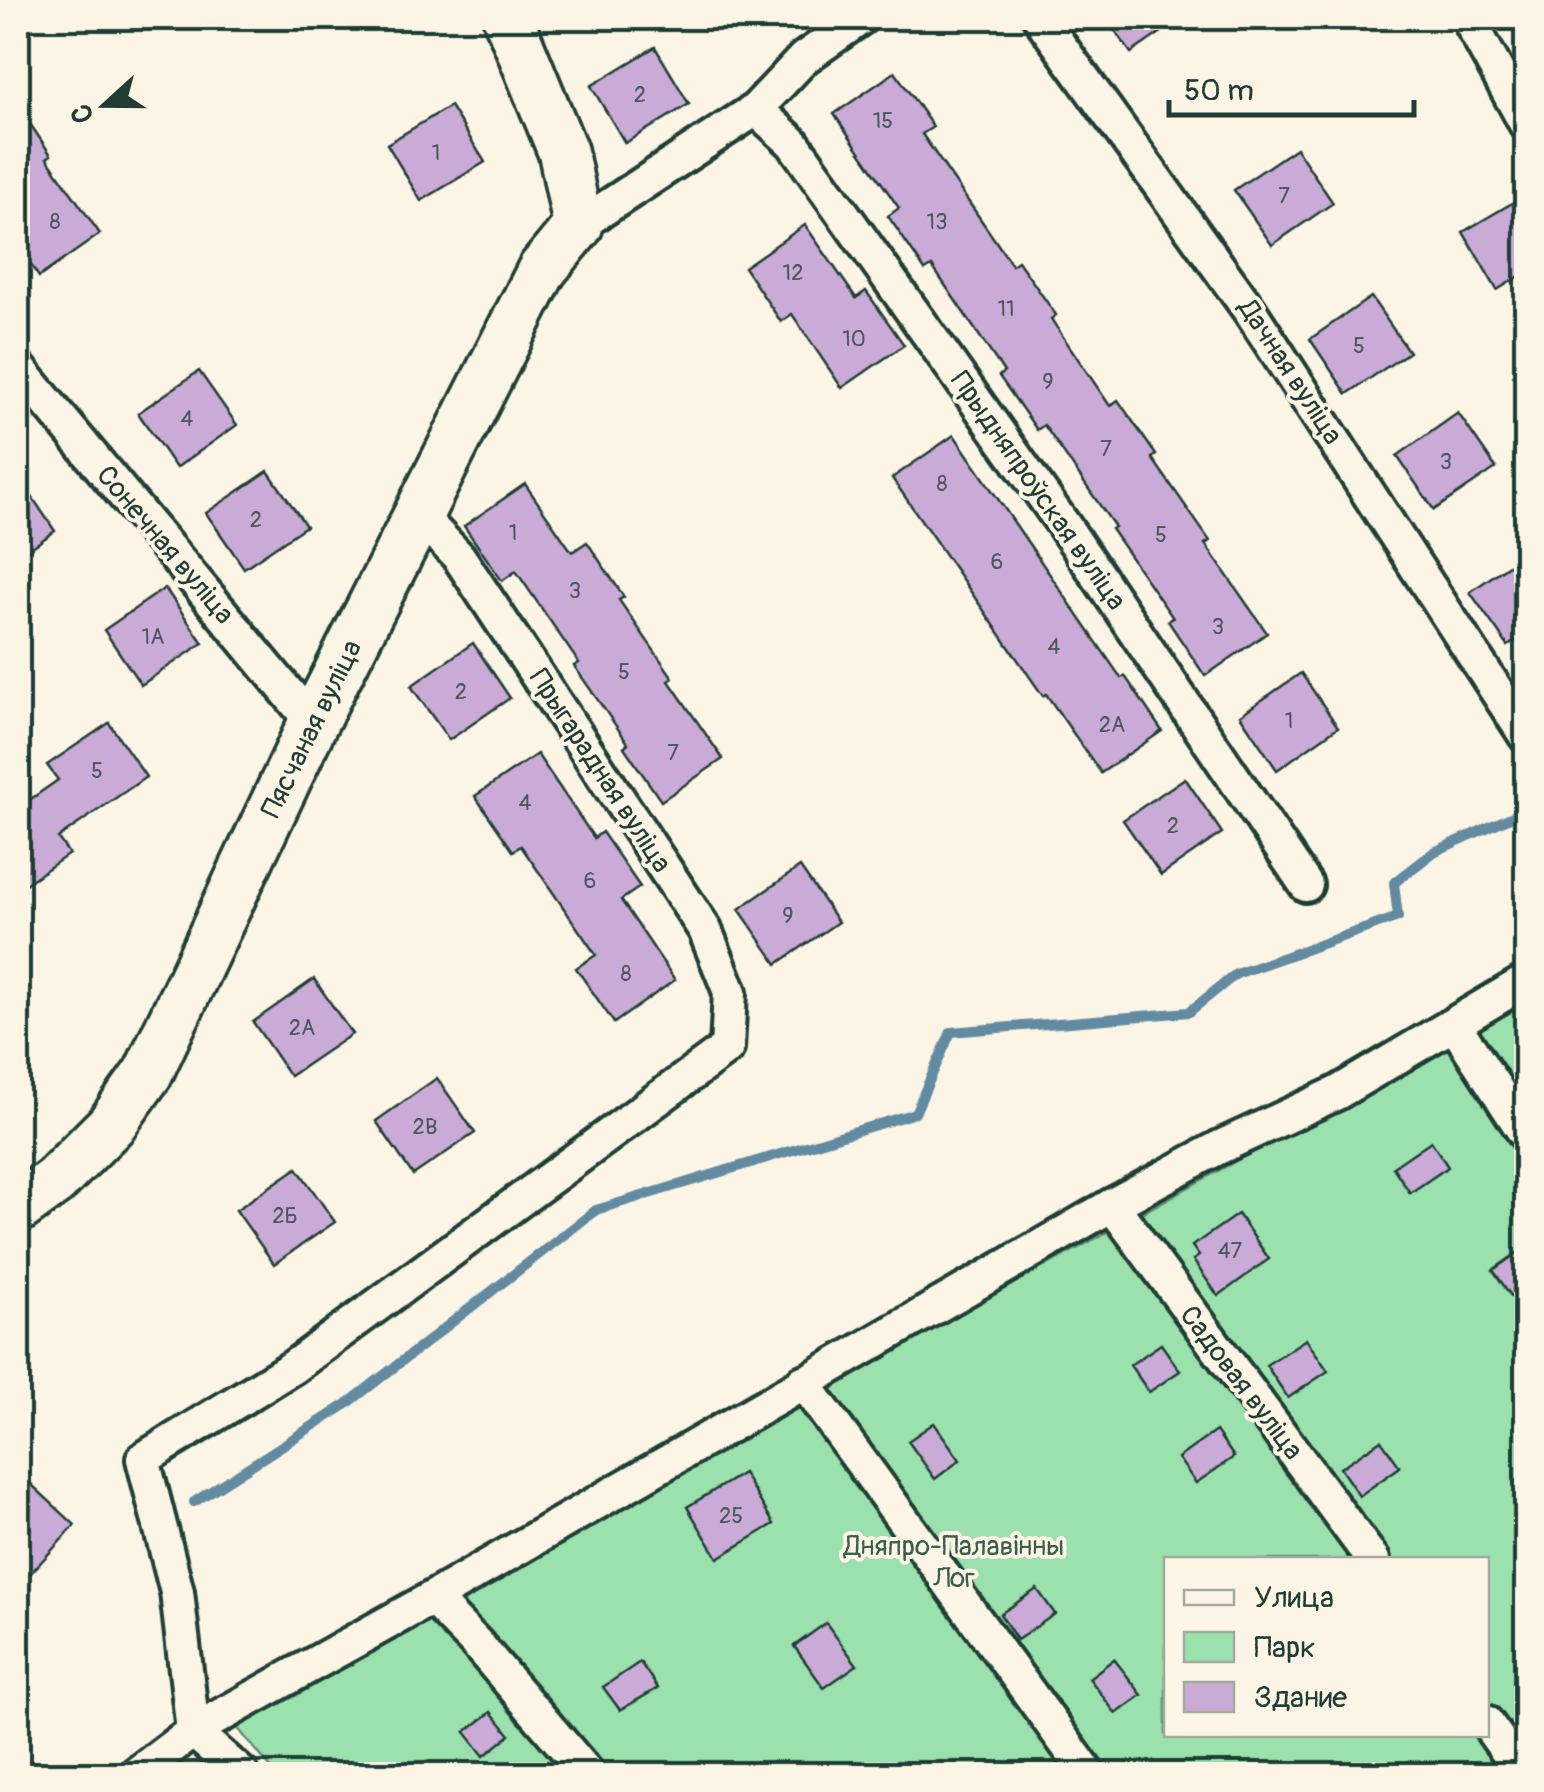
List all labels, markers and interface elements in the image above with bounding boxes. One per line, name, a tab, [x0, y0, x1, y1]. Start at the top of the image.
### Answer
north arrow	[55, 55, 155, 155]
scale bar	[1169, 55, 1414, 117]
text: 50 m	[1184, 72, 1254, 109]
house number: 2	[634, 81, 646, 109]
text: С	[64, 99, 102, 128]
house number: 15	[873, 107, 893, 135]
house number: 1	[432, 139, 440, 167]
house number: 7	[1278, 182, 1290, 210]
house number: 8	[49, 208, 61, 236]
house number: 13	[927, 208, 947, 236]
house number: 12	[783, 259, 803, 287]
street label: Дачная вуліца	[1230, 292, 1350, 451]
house number: 11	[997, 295, 1015, 323]
house number: 10	[842, 325, 866, 353]
house number: 5	[1353, 332, 1365, 360]
street label: Прыдняпроўская вуліца	[942, 365, 1134, 617]
house number: 9	[1042, 368, 1054, 396]
house number: 4	[181, 405, 194, 433]
house number: 7	[1100, 435, 1112, 463]
house number: 3	[1440, 448, 1452, 476]
street label: Сонечная вуліца	[88, 458, 242, 632]
house number: 8	[936, 470, 948, 498]
house number: 2	[250, 506, 262, 534]
house number: 1	[509, 519, 517, 547]
house number: 5	[1155, 521, 1167, 549]
house number: 6	[991, 548, 1003, 576]
house number: 3	[569, 577, 581, 605]
house number: 3	[1212, 613, 1224, 641]
house number: 1А	[142, 623, 164, 651]
house number: 4	[1048, 633, 1061, 661]
street label: Пясчаная вуліца	[254, 634, 370, 824]
house number: 5	[618, 658, 630, 686]
street label: Прыгарадная вуліца	[521, 663, 679, 879]
house number: 2	[455, 678, 467, 706]
house number: 1	[1285, 707, 1293, 735]
house number: 2А	[1099, 711, 1125, 739]
house number: 7	[667, 739, 679, 767]
house number: 5	[91, 757, 103, 785]
house number: 4	[519, 789, 532, 817]
house number: 2	[1167, 812, 1179, 840]
house number: 6	[584, 867, 596, 895]
house number: 9	[782, 902, 794, 930]
house number: 8	[620, 960, 632, 988]
house number: 2А	[289, 1014, 315, 1042]
house number: 2В	[413, 1113, 437, 1141]
house number: 2Б	[272, 1202, 298, 1230]
house number: 47	[1218, 1237, 1243, 1265]
street label: Садовая вуліца	[1172, 1299, 1310, 1467]
house number: 25	[719, 1502, 743, 1530]
park label: Дняпро-Палавінны Лог	[843, 1529, 1064, 1596]
legend	[1164, 1557, 1489, 1737]
text: Улица	[1254, 1579, 1334, 1616]
text: Парк	[1254, 1629, 1316, 1666]
text: Здание	[1254, 1679, 1347, 1716]

